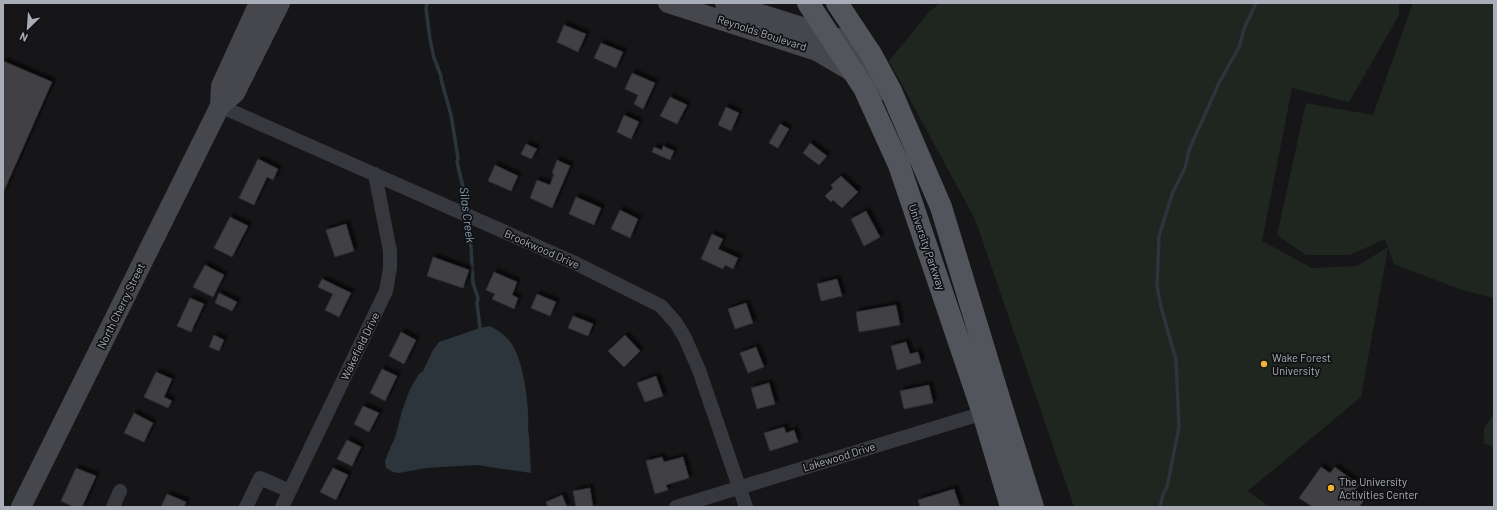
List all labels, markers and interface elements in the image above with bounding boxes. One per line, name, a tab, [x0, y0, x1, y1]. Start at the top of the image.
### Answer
north arrow	[8, 8, 48, 48]
street label: Reynolds Boulevard	[716, 12, 808, 53]
text: N	[17, 30, 30, 45]
water label: Silas Creek	[458, 186, 478, 244]
street label: University Parkway	[907, 202, 948, 292]
street label: Brookwood Drive	[503, 226, 582, 271]
street label: North Cherry Street	[94, 261, 147, 351]
street label: Wakefield Drive	[338, 310, 382, 382]
place label: Wake Forest University	[1272, 351, 1331, 377]
marker: Wake Forest University	[1259, 359, 1269, 369]
street label: Lakewood Drive	[801, 439, 877, 474]
place label: The University Activities Center	[1339, 475, 1418, 501]
marker: The University Activities Center	[1326, 483, 1336, 493]

